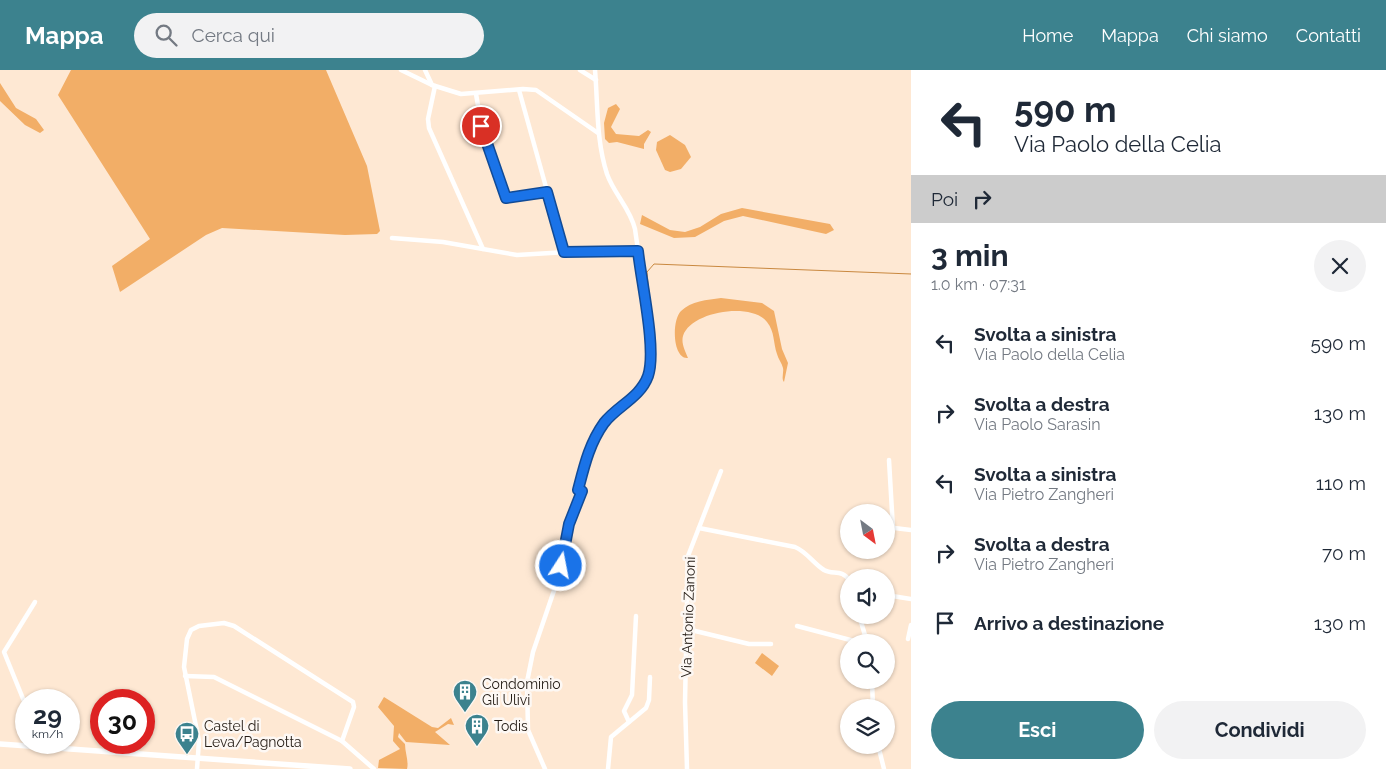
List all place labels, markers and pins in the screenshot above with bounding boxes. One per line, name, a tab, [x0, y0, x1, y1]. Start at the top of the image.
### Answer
pin	[460, 105, 502, 147]
place label: Condominio Gli Ulivi	[482, 676, 561, 708]
building icon: Condominio Gli Ulivi	[452, 679, 478, 713]
building icon: Todis	[464, 713, 490, 747]
place label: Castel di Leva/Pagnotta	[204, 718, 302, 750]
place label: Todis	[494, 718, 528, 734]
bus stop icon: Castel di Leva/Pagnotta	[174, 721, 200, 755]

